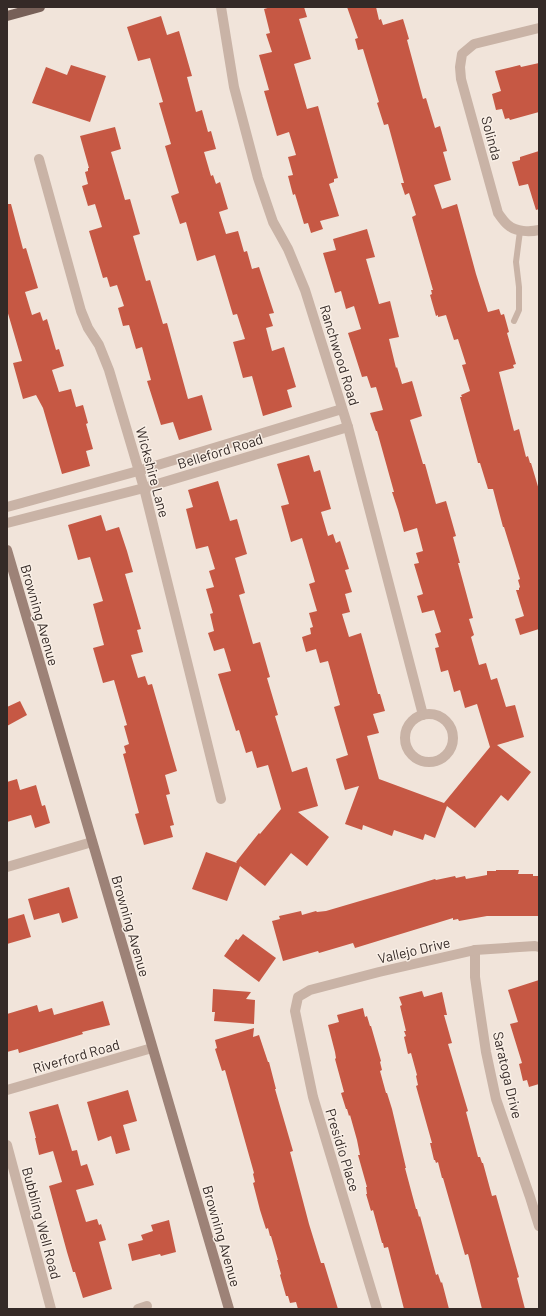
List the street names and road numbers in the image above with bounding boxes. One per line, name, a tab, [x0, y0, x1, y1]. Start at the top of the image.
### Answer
street label: Solinda	[478, 114, 506, 162]
street label: Ranchwood Road	[317, 303, 363, 407]
street label: Wickshire Lane	[133, 425, 173, 519]
street label: Belleford Road	[175, 430, 265, 472]
street label: Browning Avenue	[17, 562, 63, 668]
street label: Browning Avenue	[108, 873, 154, 979]
street label: Vallejo Drive	[376, 933, 452, 967]
street label: Saratoga Drive	[490, 1030, 526, 1120]
street label: Riverford Road	[31, 1035, 121, 1077]
street label: Presidio Place	[322, 1106, 364, 1194]
street label: Bubbling Well Road	[19, 1165, 65, 1281]
street label: Browning Avenue	[199, 1183, 245, 1289]

